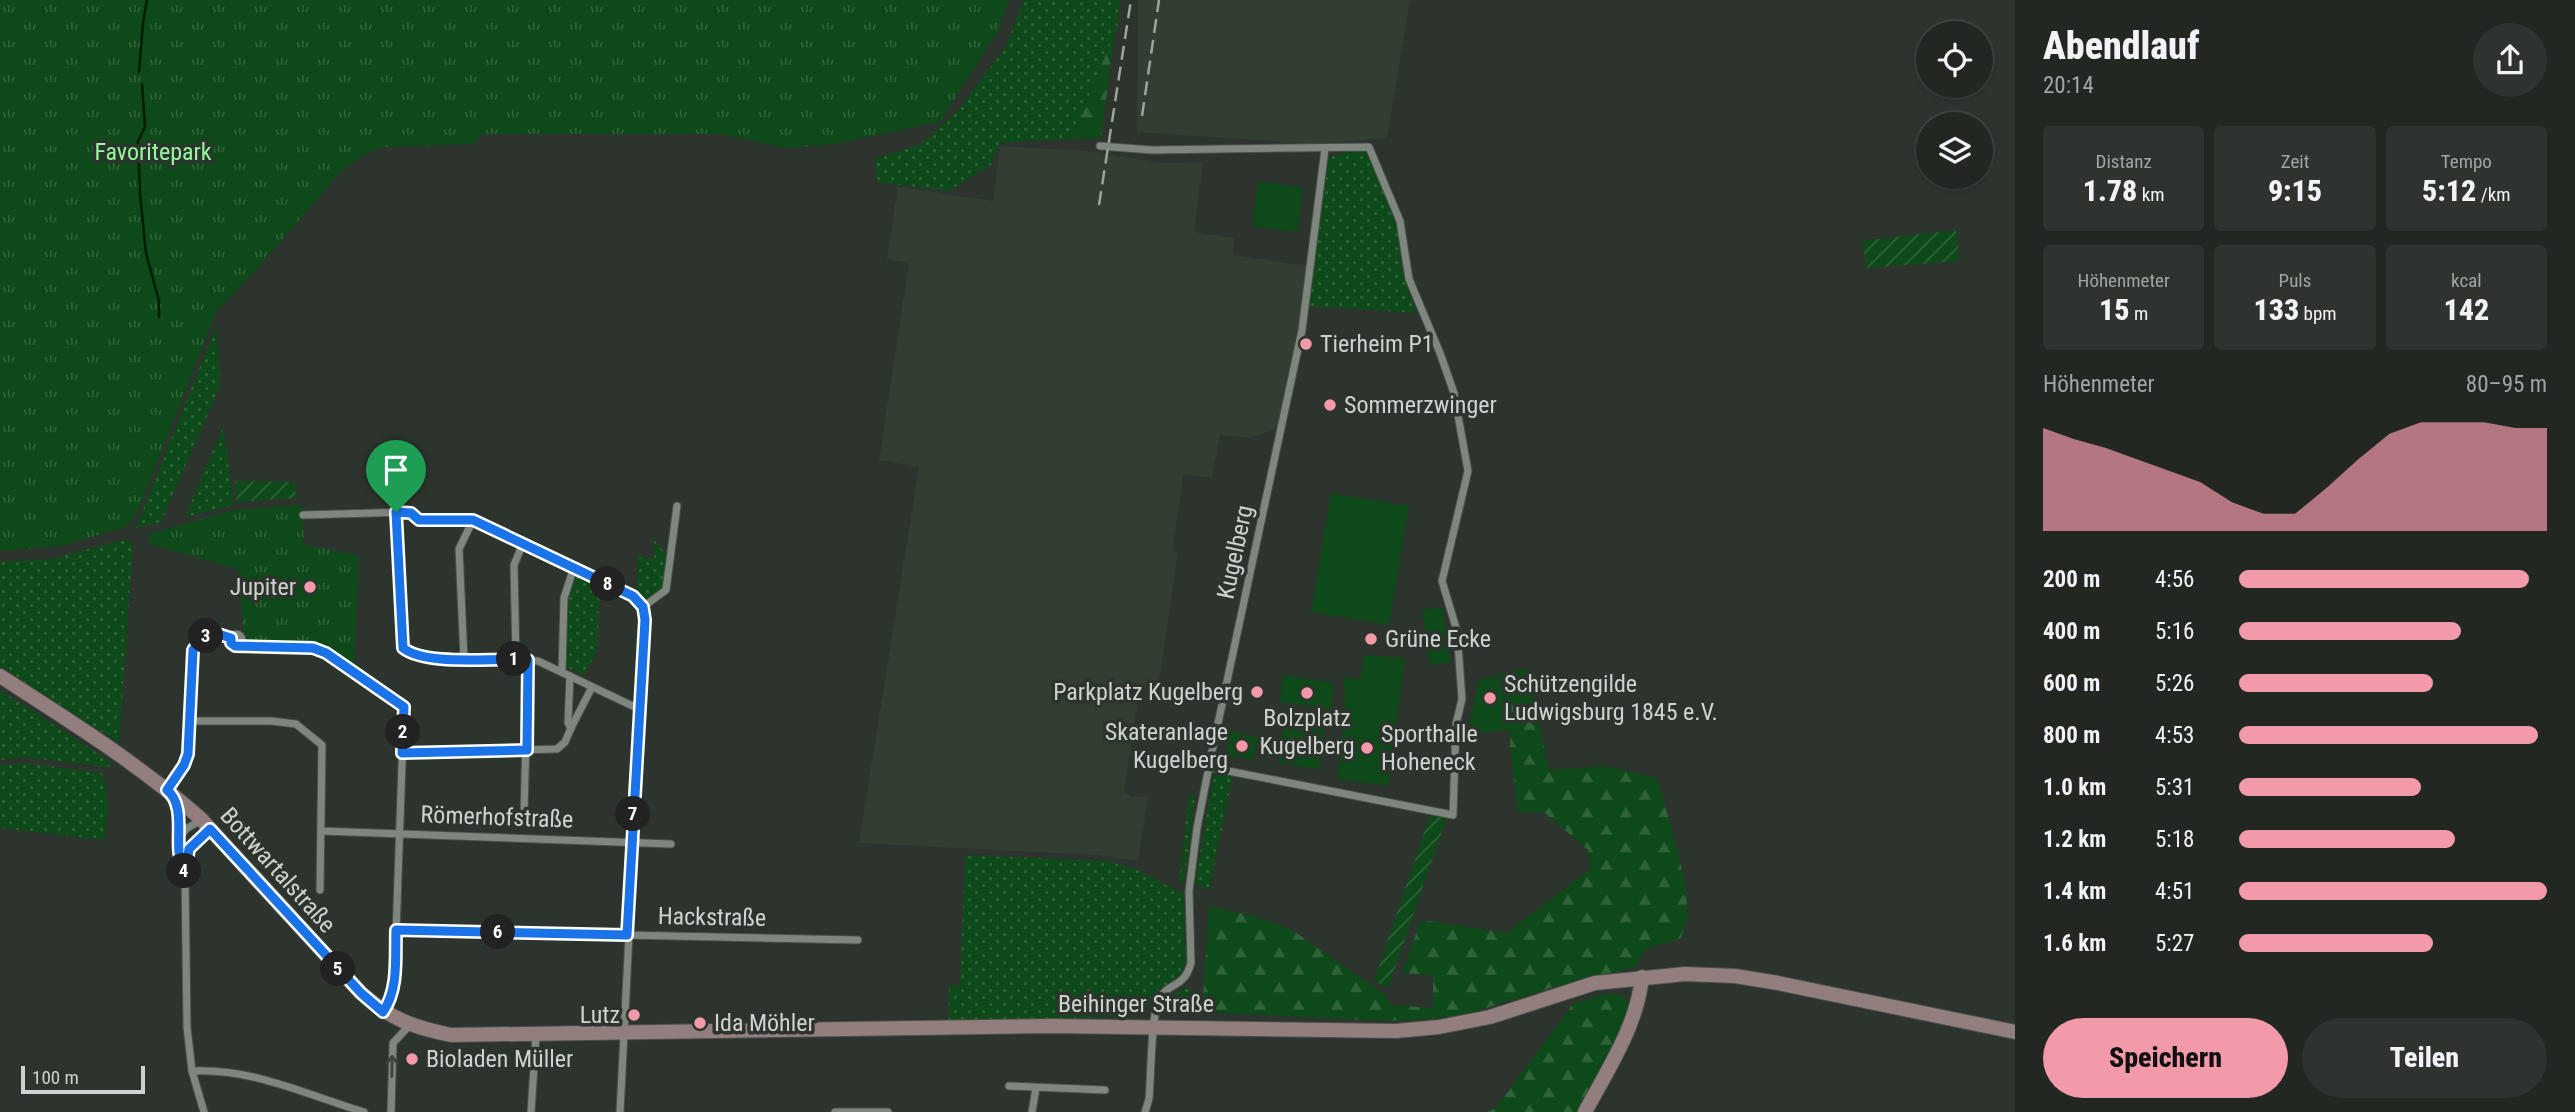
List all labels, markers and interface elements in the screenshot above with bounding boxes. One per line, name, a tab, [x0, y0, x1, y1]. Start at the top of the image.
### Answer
map controls	[1916, 21, 1993, 189]
button: locate	[1916, 21, 1993, 98]
button: share	[2473, 23, 2547, 97]
text: Abendlauf	[2043, 24, 2199, 68]
text: 20:14	[2043, 72, 2094, 99]
button: layers	[1916, 112, 1993, 189]
park label: Favoritepark	[94, 138, 212, 166]
text: Distanz	[2096, 150, 2152, 173]
text: Zeit	[2281, 150, 2309, 173]
text: Tempo	[2441, 150, 2492, 173]
text: 1.78	[2083, 173, 2137, 208]
text: 9:15	[2268, 173, 2322, 208]
text: 5:12	[2422, 173, 2476, 208]
text: km	[2137, 183, 2165, 206]
text: /km	[2476, 183, 2511, 206]
text: Höhenmeter	[2078, 269, 2170, 292]
text: Puls	[2279, 269, 2311, 292]
text: kcal	[2451, 269, 2482, 292]
text: 15	[2099, 292, 2130, 327]
text: 133	[2253, 292, 2299, 327]
text: 142	[2443, 292, 2489, 327]
text: m	[2130, 302, 2148, 325]
text: bpm	[2299, 302, 2337, 325]
place label: Tierheim P1	[1320, 330, 1434, 358]
marker: Tierheim P1	[1298, 336, 1314, 352]
text: Höhenmeter	[2043, 371, 2155, 398]
text: 80–95 m	[2466, 371, 2547, 398]
place label: Sommerzwinger	[1344, 391, 1497, 419]
marker: Sommerzwinger	[1322, 397, 1338, 413]
pin	[366, 440, 426, 512]
icon: arrive	[377, 451, 415, 489]
street label: Kugelberg	[1211, 503, 1259, 601]
pin: 8	[590, 566, 626, 602]
text: 200 m	[2043, 566, 2100, 593]
text: 4:56	[2155, 566, 2194, 593]
text: 8	[603, 572, 612, 595]
place label: Jupiter	[230, 573, 296, 601]
marker: Jupiter	[302, 579, 318, 595]
pin: 3	[188, 618, 224, 654]
text: 400 m	[2043, 618, 2100, 645]
text: 5:16	[2155, 618, 2194, 645]
text: 3	[201, 624, 210, 647]
place label: Grüne Ecke	[1385, 625, 1491, 653]
marker: Grüne Ecke	[1363, 631, 1379, 647]
pin: 1	[496, 642, 532, 676]
text: 1	[509, 647, 518, 670]
place label: Schützengilde Ludwigsburg 1845 e.V.	[1504, 670, 1718, 726]
text: 600 m	[2043, 670, 2100, 697]
text: 5:26	[2155, 670, 2194, 697]
place label: Parkplatz Kugelberg	[1053, 678, 1243, 706]
marker: Parkplatz Kugelberg	[1249, 684, 1265, 700]
marker: Bolzplatz Kugelberg	[1299, 685, 1315, 701]
marker: Schützengilde Ludwigsburg 1845 e.V.	[1482, 690, 1498, 706]
place label: Bolzplatz Kugelberg	[1259, 704, 1355, 760]
pin: 2	[386, 714, 420, 750]
place label: Skateranlage Kugelberg	[1105, 718, 1228, 774]
text: 2	[398, 720, 407, 743]
place label: Sporthalle Hoheneck	[1381, 720, 1478, 776]
text: 800 m	[2043, 722, 2100, 749]
text: 4:53	[2155, 722, 2194, 749]
marker: Skateranlage Kugelberg	[1234, 738, 1250, 754]
marker: Sporthalle Hoheneck	[1359, 740, 1375, 756]
text: 1.0 km	[2043, 774, 2106, 801]
text: 5:31	[2155, 774, 2194, 801]
pin: 7	[616, 796, 650, 832]
street label: Römerhofstraße	[420, 800, 574, 834]
street label: Bottwartalstraße	[215, 802, 341, 938]
text: 7	[628, 802, 637, 825]
text: 1.2 km	[2043, 826, 2106, 853]
text: 5:18	[2155, 826, 2194, 853]
pin: 4	[166, 854, 202, 888]
text: 4	[179, 859, 188, 882]
text: 1.4 km	[2043, 878, 2106, 905]
text: 4:51	[2155, 878, 2194, 905]
street label: Hackstraße	[658, 902, 766, 932]
pin: 6	[480, 914, 516, 950]
text: 6	[493, 920, 502, 943]
text: 1.6 km	[2043, 930, 2106, 957]
text: 5:27	[2155, 930, 2194, 957]
pin: 5	[320, 951, 356, 986]
text: 5	[333, 957, 342, 980]
street label: Beihinger Straße	[1058, 990, 1214, 1018]
place label: Lutz	[580, 1001, 620, 1029]
marker: Lutz	[626, 1007, 642, 1023]
place label: Ida Möhler	[714, 1009, 815, 1037]
marker: Ida Möhler	[692, 1015, 708, 1031]
button: Speichern	[2043, 1018, 2288, 1098]
button: Teilen	[2302, 1018, 2547, 1098]
place label: Bioladen Müller	[426, 1045, 573, 1073]
marker: Bioladen Müller	[404, 1051, 420, 1067]
one-way arrow	[386, 1054, 399, 1077]
scale bar	[21, 1063, 145, 1095]
text: 100 m	[32, 1066, 79, 1089]

